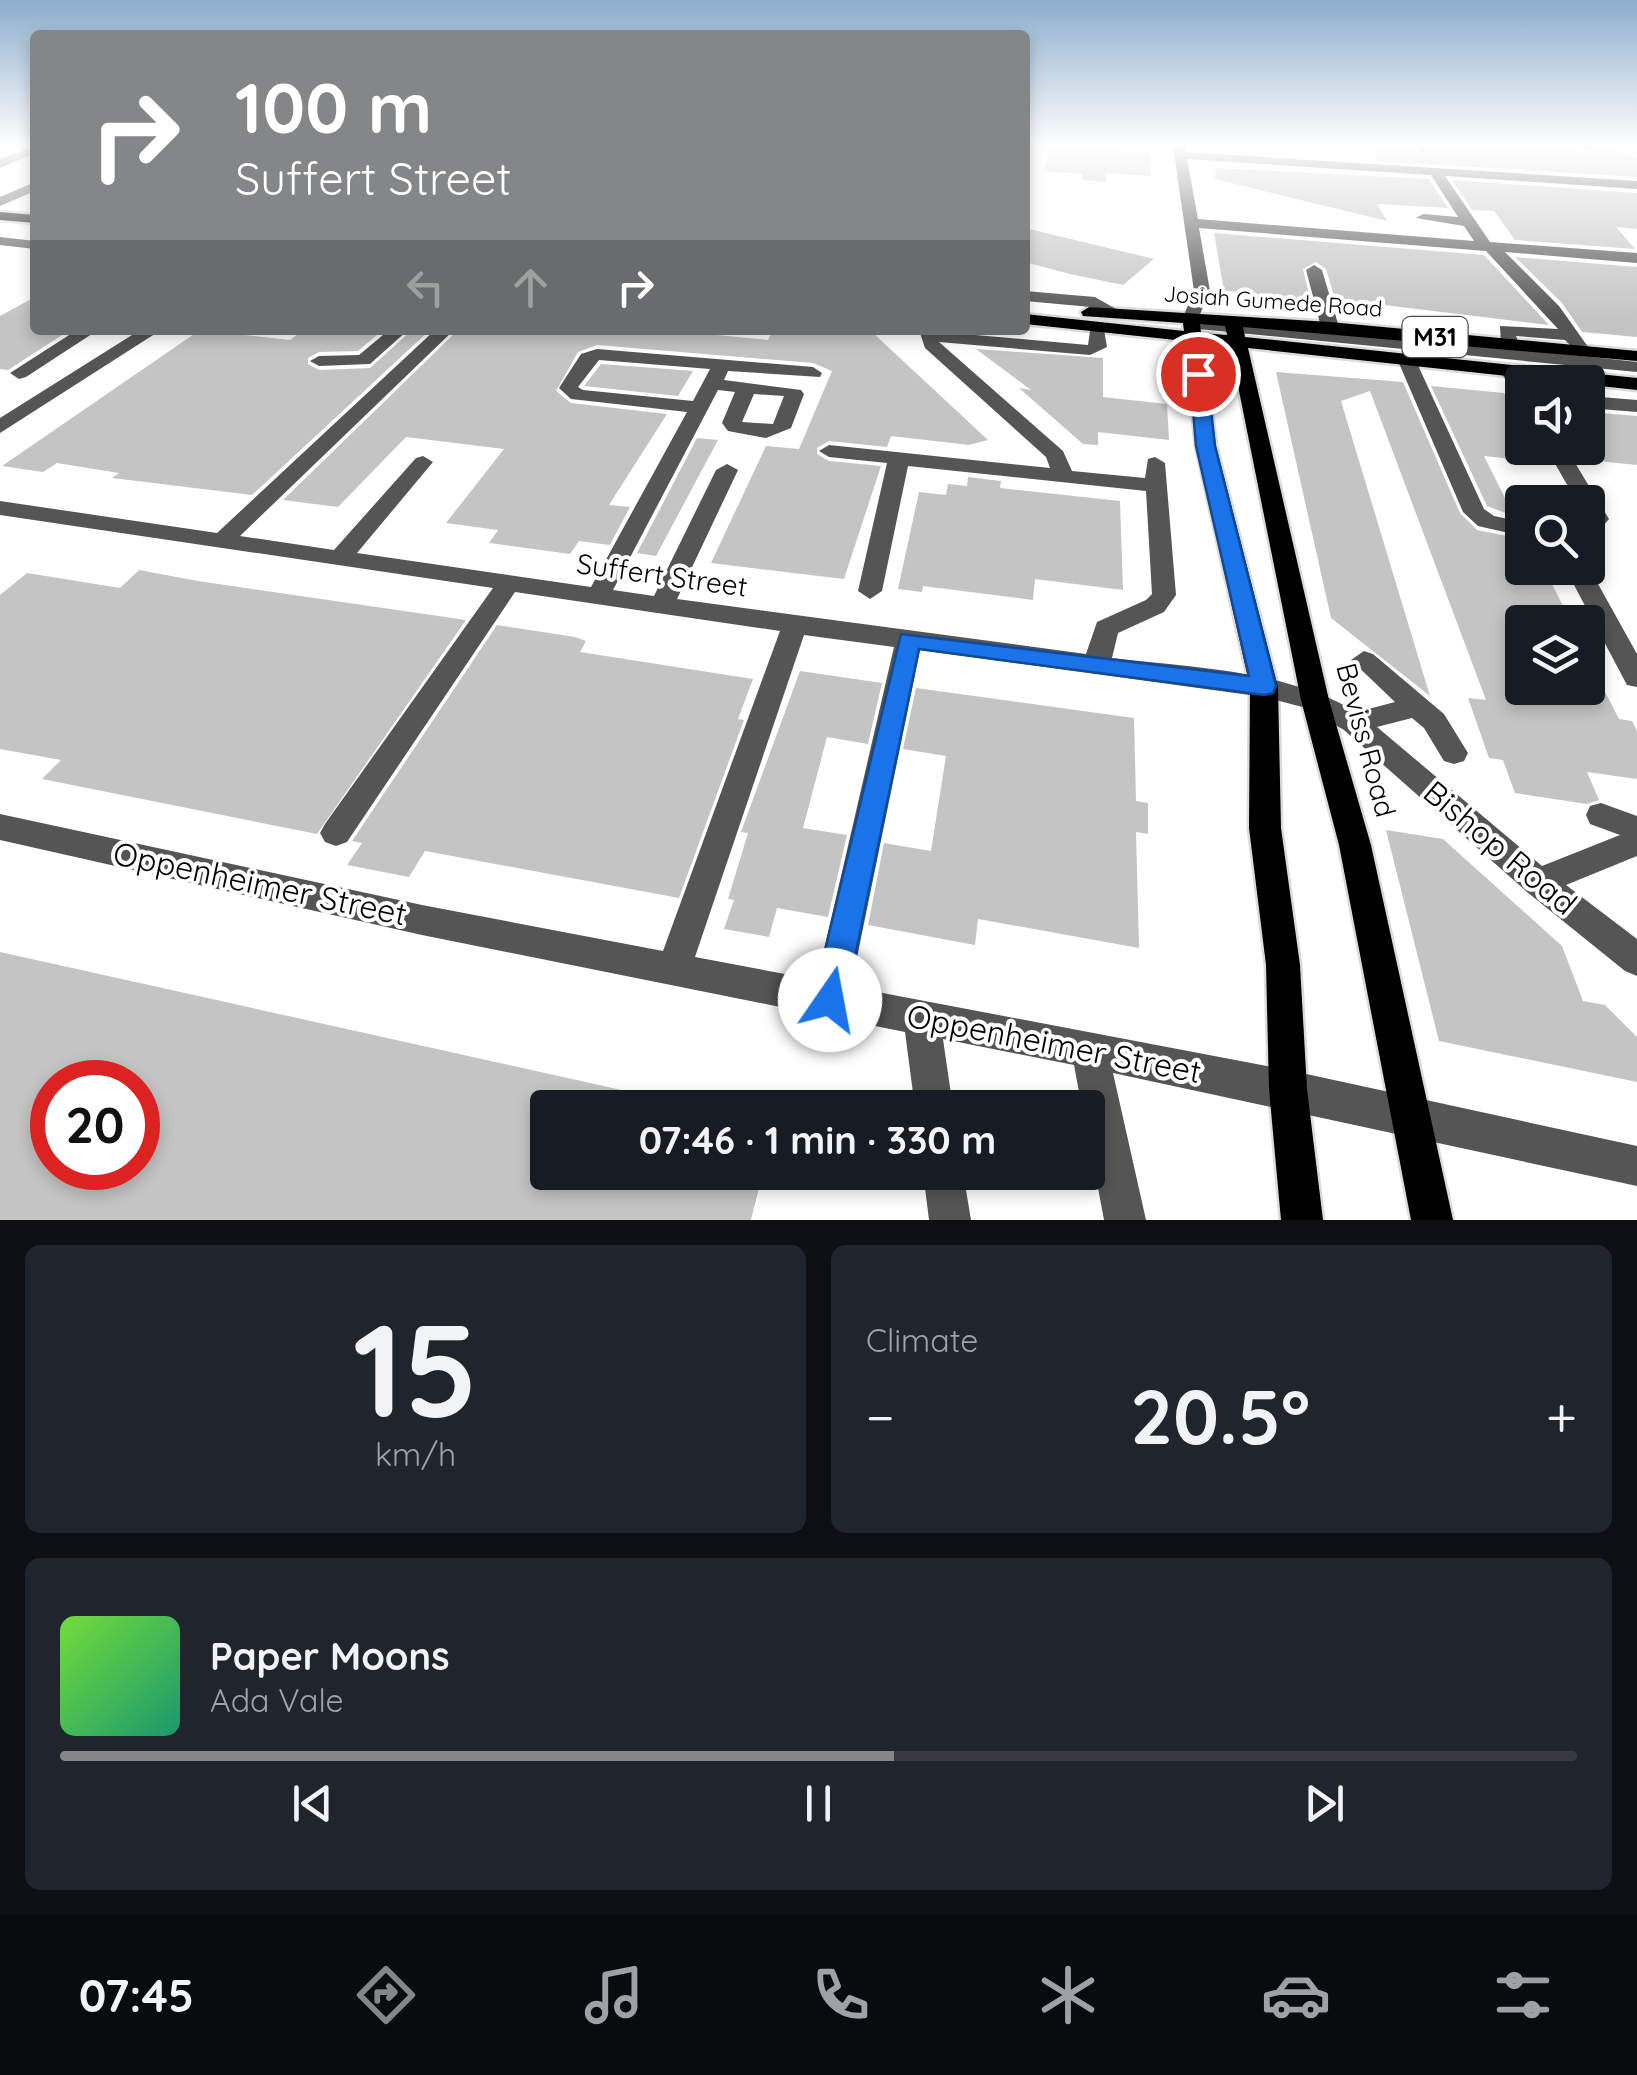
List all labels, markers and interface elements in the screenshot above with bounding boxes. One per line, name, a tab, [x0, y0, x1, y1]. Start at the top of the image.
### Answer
text: 100 m	[235, 63, 432, 151]
icon: right	[70, 70, 200, 200]
text: Suffert Street	[235, 150, 512, 206]
icon: left	[398, 260, 453, 315]
icon: ahead	[503, 260, 558, 315]
icon: right	[608, 260, 663, 315]
street label: Josiah Gumede Road	[1163, 279, 1383, 323]
road number: M31	[1402, 317, 1468, 357]
pin	[1156, 332, 1241, 417]
icon: arrive	[1171, 347, 1226, 402]
map controls	[1505, 365, 1605, 705]
button: sound	[1505, 365, 1605, 465]
button: search	[1505, 485, 1605, 585]
street label: Suffert Street	[574, 545, 750, 604]
button: layers	[1505, 605, 1605, 705]
street label: Beviss Road	[1329, 659, 1404, 821]
street label: Bishop Road	[1416, 772, 1585, 923]
street label: Oppenheimer Street	[110, 832, 410, 934]
position arrow	[778, 948, 882, 1052]
street label: Oppenheimer Street	[904, 995, 1205, 1091]
speed limit sign: 20	[30, 1060, 160, 1190]
text: 07:46 · 1 min · 330 m	[639, 1116, 996, 1164]
text: 15	[353, 1287, 478, 1450]
text: Climate	[866, 1320, 978, 1360]
text: 20.5°	[1130, 1369, 1310, 1463]
text: −	[866, 1382, 895, 1451]
text: +	[1546, 1382, 1577, 1451]
text: km/h	[375, 1434, 456, 1474]
text: Paper Moons	[210, 1632, 450, 1680]
text: Ada Vale	[210, 1680, 344, 1720]
icon: previous	[285, 1776, 340, 1831]
icon: pause	[791, 1776, 846, 1831]
icon: next	[1297, 1776, 1352, 1831]
icon: directions	[351, 1960, 421, 2030]
icon: music	[579, 1960, 649, 2030]
icon: phone	[806, 1960, 876, 2030]
icon: climate	[1033, 1960, 1103, 2030]
icon: car	[1261, 1960, 1331, 2030]
icon: filters	[1488, 1960, 1558, 2030]
text: 07:45	[79, 1967, 194, 2023]

